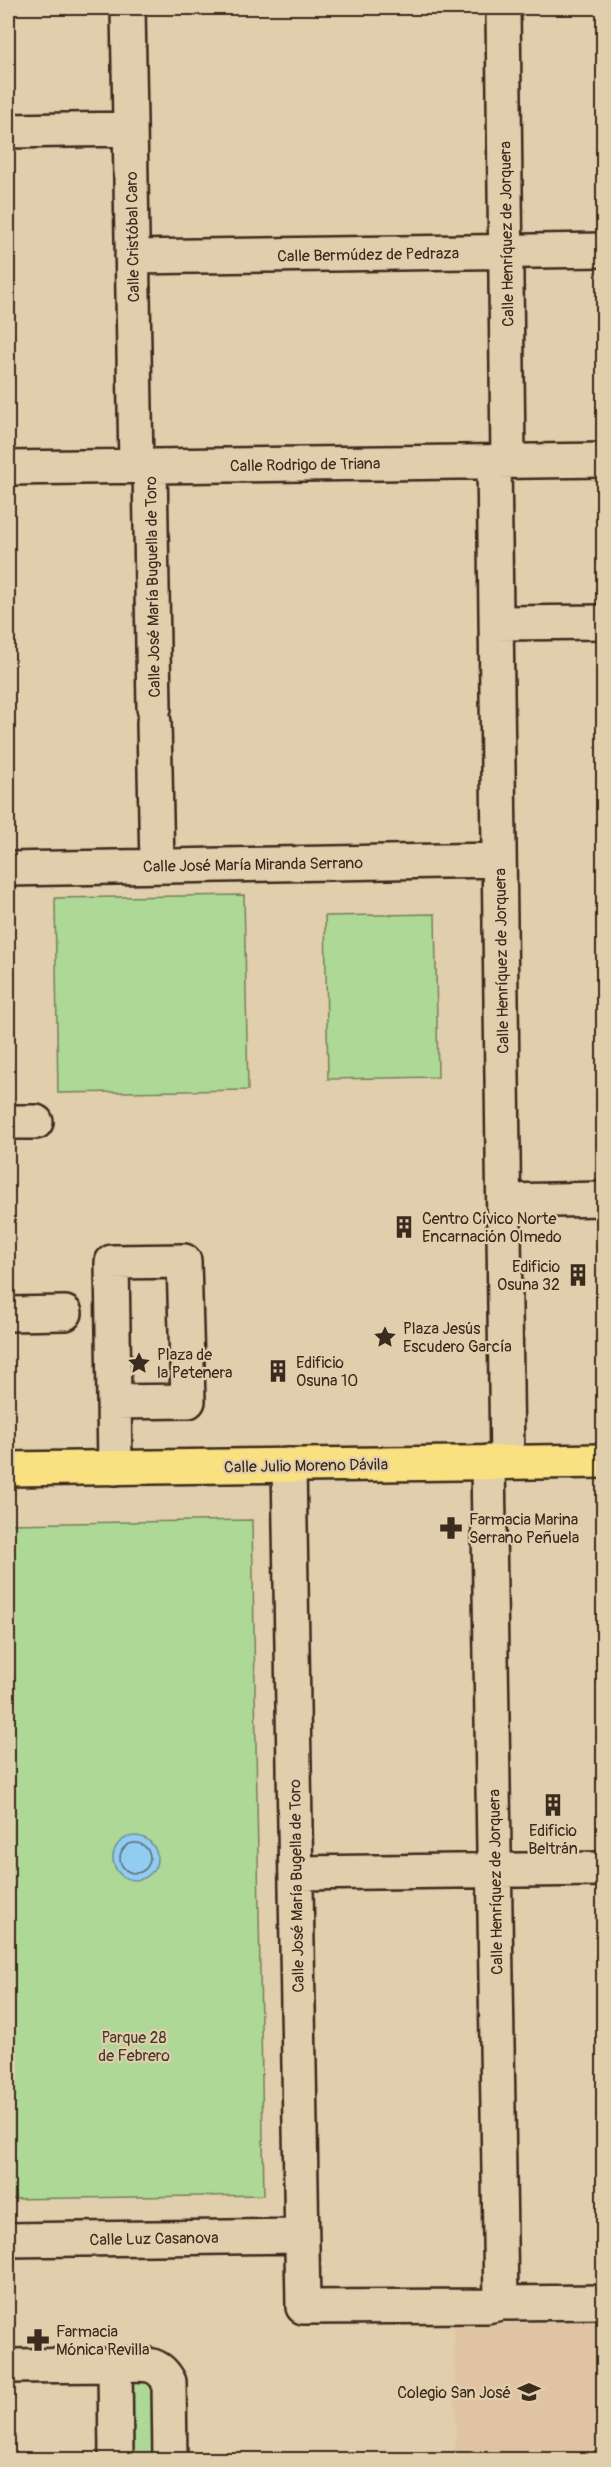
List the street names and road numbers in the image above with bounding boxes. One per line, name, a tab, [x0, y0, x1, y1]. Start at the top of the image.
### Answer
street label: Calle Henríquez de Jorquera	[495, 141, 519, 327]
street label: Calle Cristóbal Caro	[122, 171, 144, 303]
street label: Calle Bermúdez de Pedraza	[277, 243, 459, 267]
street label: Calle Rodrigo de Triana	[230, 454, 380, 476]
street label: Calle José María Buguella de Toro	[141, 476, 165, 698]
street label: Calle José María Miranda Serrano	[143, 853, 364, 877]
street label: Calle Henríquez de Jorquera	[490, 868, 514, 1054]
street label: Calle Julio Moreno Dávila	[224, 1455, 388, 1477]
street label: Calle José María Bugella de Toro	[285, 1779, 309, 1993]
street label: Calle Henríquez de Jorquera	[484, 1789, 508, 1975]
street label: Calle Luz Casanova	[89, 2228, 219, 2250]

